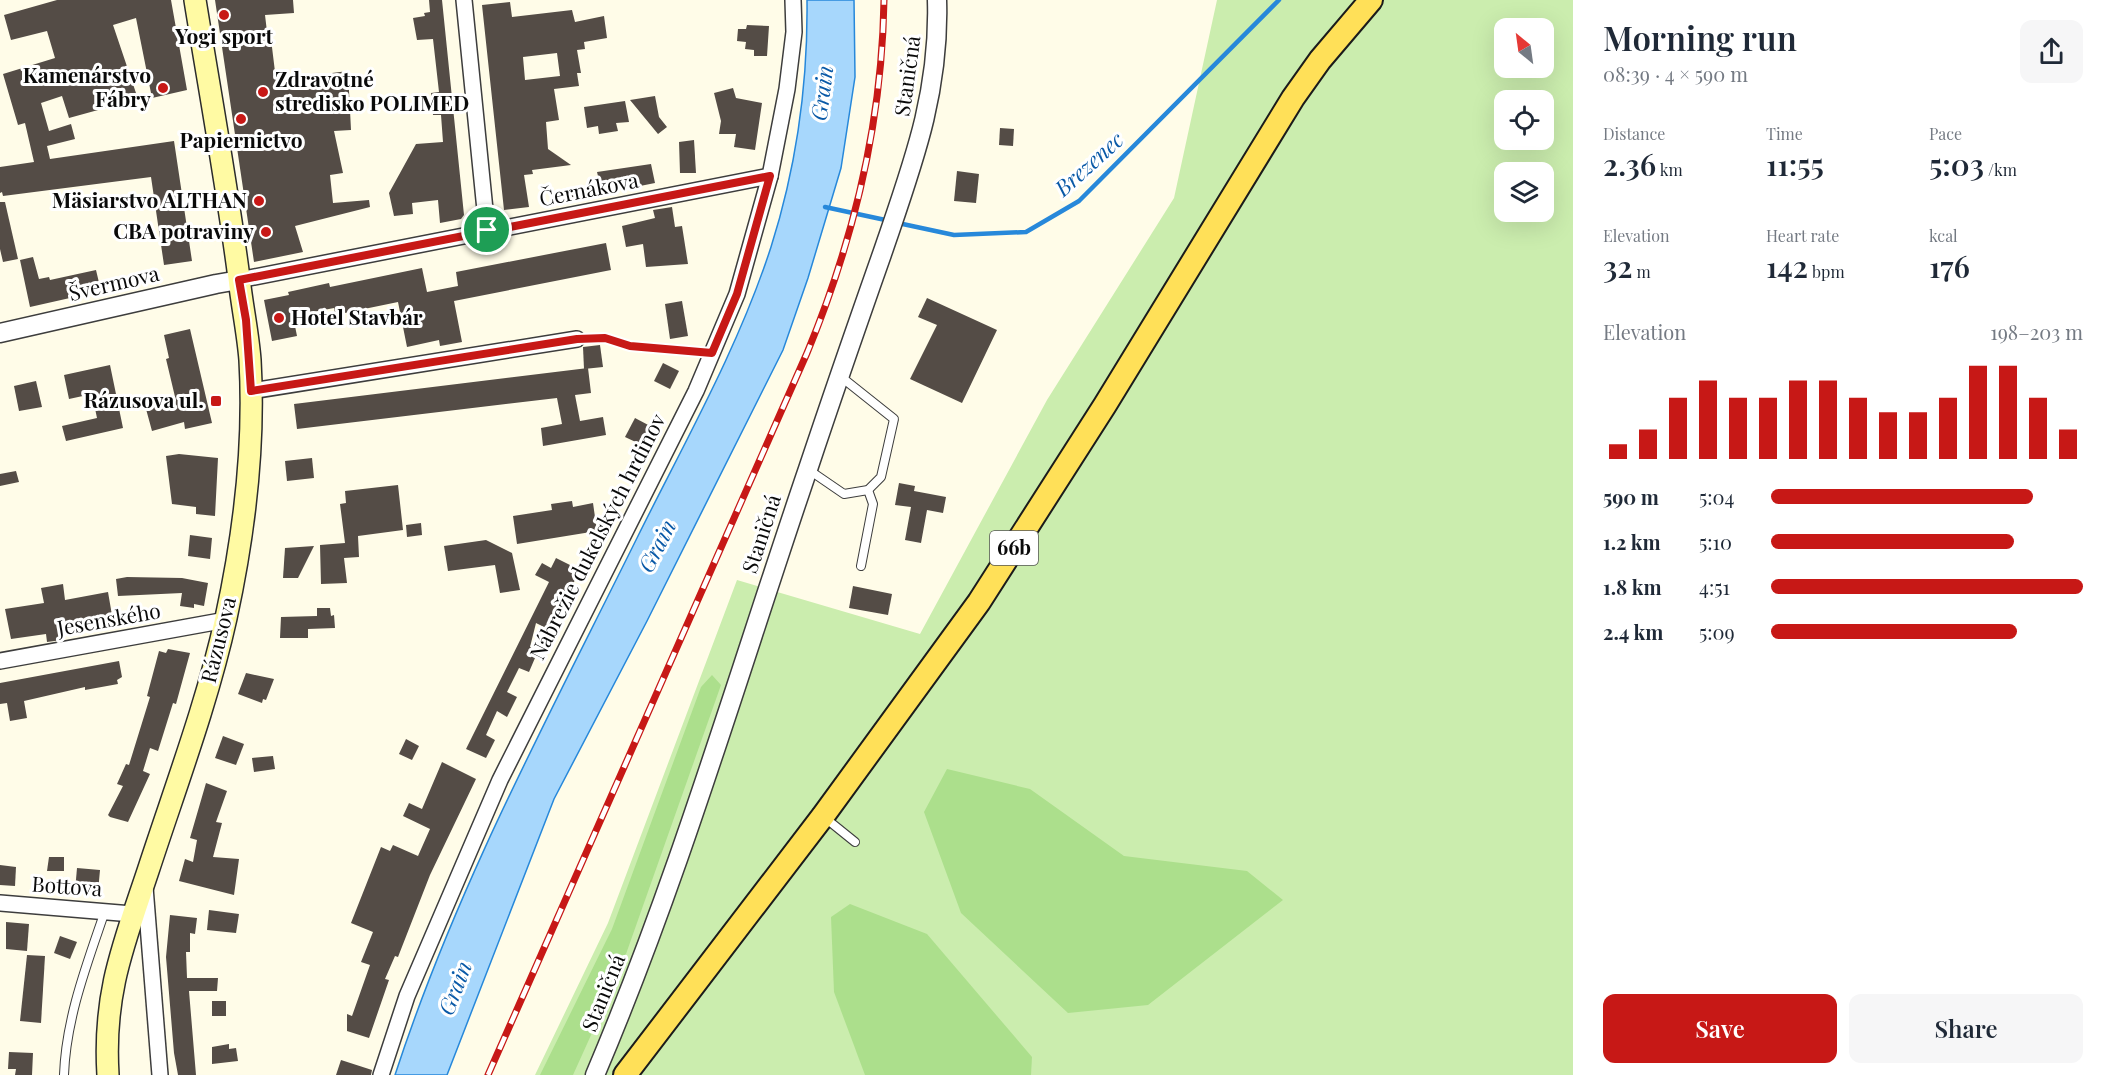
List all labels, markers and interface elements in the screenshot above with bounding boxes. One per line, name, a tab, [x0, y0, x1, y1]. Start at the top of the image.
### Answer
marker: Yogi sport	[217, 8, 231, 22]
text: Morning run	[1603, 15, 1797, 59]
north arrow	[1494, 18, 1554, 78]
map controls	[1494, 18, 1554, 222]
button: share	[2020, 20, 2083, 83]
place label: Yogi sport	[174, 21, 273, 49]
street label: Staničná	[887, 33, 926, 118]
place label: Kamenárstvo Fábry	[23, 60, 151, 112]
text: 08:39 · 4 × 590 m	[1603, 60, 1748, 87]
place label: Zdravotné stredisko POLIMED	[275, 64, 469, 116]
water label: Grain	[803, 64, 839, 122]
marker: Kamenárstvo Fábry	[156, 81, 170, 95]
marker: Zdravotné stredisko POLIMED	[256, 85, 270, 99]
button: locate	[1494, 90, 1554, 150]
marker: Papiernictvo	[234, 112, 248, 126]
text: Distance	[1603, 123, 1665, 144]
text: Time	[1766, 123, 1803, 144]
text: Pace	[1929, 123, 1962, 144]
water label: Brezenec	[1047, 124, 1130, 203]
place label: Papiernictvo	[179, 125, 303, 153]
text: 2.36	[1603, 144, 1656, 184]
text: 11:55	[1766, 144, 1824, 184]
text: 5:03	[1929, 144, 1984, 184]
text: km	[1656, 159, 1683, 180]
text: /km	[1984, 159, 2017, 180]
button: layers	[1494, 162, 1554, 222]
street label: Černákova	[537, 165, 641, 211]
place label: Mäsiarstvo ALTHAN	[52, 185, 247, 213]
marker: Mäsiarstvo ALTHAN	[252, 194, 266, 208]
pin	[461, 204, 512, 255]
icon: arrive	[470, 213, 503, 246]
place label: CBA potraviny	[113, 216, 254, 244]
marker: CBA potraviny	[259, 225, 273, 239]
text: Elevation	[1603, 225, 1670, 246]
text: Heart rate	[1766, 225, 1839, 246]
text: kcal	[1929, 225, 1958, 246]
text: 32	[1603, 246, 1633, 286]
text: 142	[1766, 246, 1808, 286]
text: 176	[1929, 246, 1970, 286]
street label: Švermova	[66, 258, 162, 306]
text: m	[1633, 261, 1651, 282]
text: bpm	[1808, 261, 1845, 282]
place label: Hotel Stavbár	[291, 302, 423, 330]
marker: Hotel Stavbár	[272, 311, 286, 325]
text: Elevation	[1603, 318, 1686, 345]
text: 198–203 m	[1990, 318, 2083, 345]
place label: Rázusova ul.	[84, 385, 204, 413]
marker: Rázusova ul.	[209, 394, 223, 408]
street label: Nábrežie dukelských hrdinov	[522, 408, 671, 664]
text: 590 m	[1603, 483, 1659, 510]
text: 5:04	[1699, 483, 1735, 510]
street label: Staničná	[734, 490, 786, 576]
water label: Grain	[630, 514, 682, 577]
text: 1.2 km	[1603, 528, 1661, 555]
text: 5:10	[1699, 528, 1732, 555]
road number: 66b	[990, 531, 1038, 565]
text: 1.8 km	[1603, 573, 1662, 600]
text: 4:51	[1699, 573, 1730, 600]
street label: Rázusova	[193, 593, 241, 685]
street label: Jesenského	[54, 595, 163, 641]
text: 2.4 km	[1603, 618, 1663, 645]
text: 5:09	[1699, 618, 1735, 645]
street label: Bottova	[31, 869, 104, 901]
street label: Staničná	[574, 949, 631, 1035]
water label: Grain	[430, 956, 478, 1019]
button: Save	[1603, 994, 1837, 1063]
button: Share	[1849, 994, 2083, 1063]

